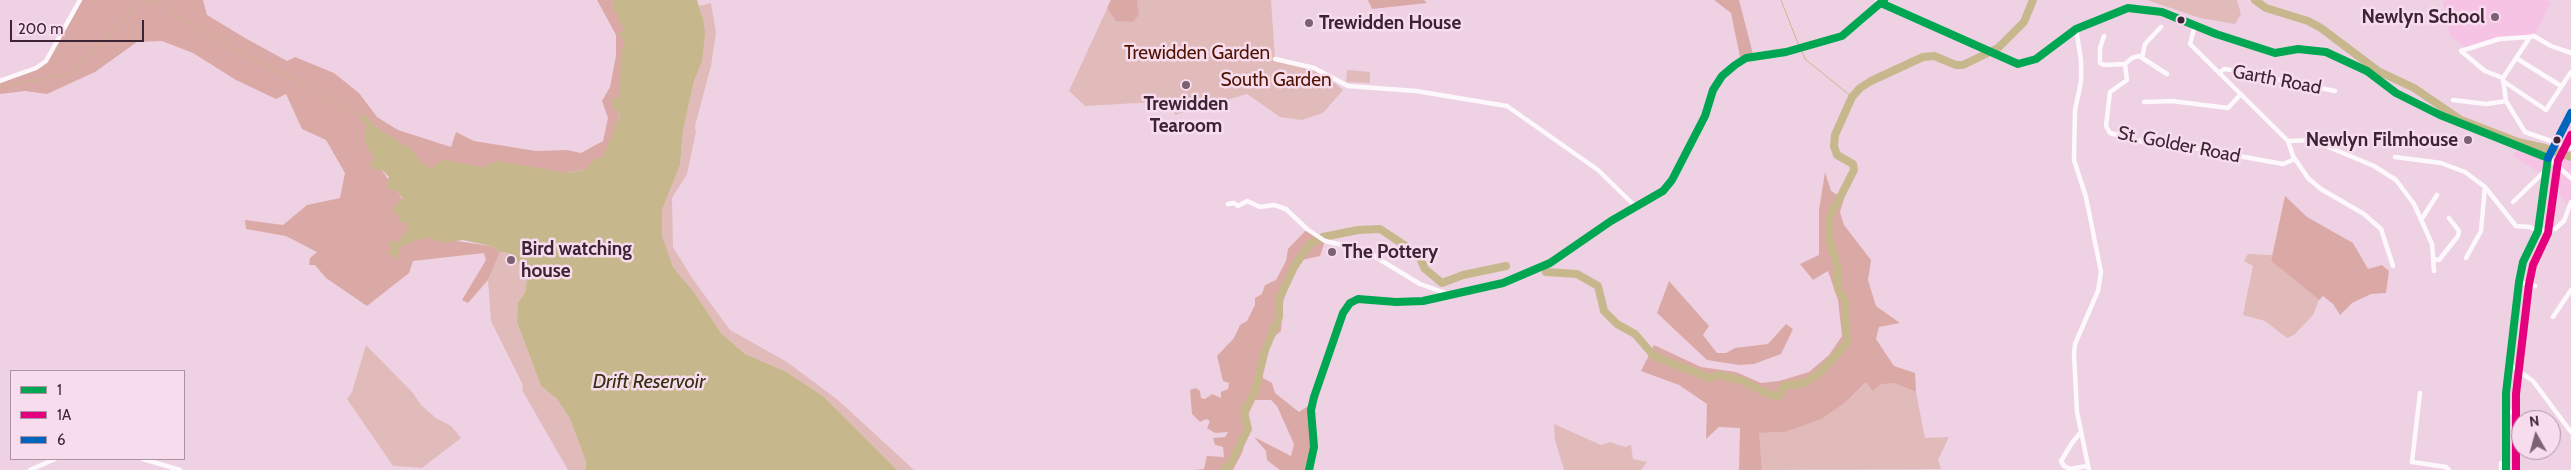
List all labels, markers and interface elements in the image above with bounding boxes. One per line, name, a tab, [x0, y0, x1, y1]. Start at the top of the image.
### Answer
place label: Newlyn School	[2362, 6, 2485, 28]
scale bar	[12, 10, 146, 42]
marker: Newlyn School	[2489, 11, 2501, 23]
place label: Trewidden House	[1319, 12, 1461, 34]
unlabelled marker	[2176, 15, 2186, 25]
marker: Trewidden House	[1303, 17, 1315, 29]
text: 200 m	[18, 20, 63, 38]
park label: Trewidden Garden	[1124, 42, 1270, 64]
street label: Garth Road	[2231, 60, 2323, 100]
park label: South Garden	[1220, 69, 1332, 91]
marker: Trewidden Tearoom	[1180, 79, 1192, 91]
place label: Trewidden Tearoom	[1143, 93, 1229, 137]
street label: St. Golder Road	[2116, 122, 2242, 168]
place label: Newlyn Filmhouse	[2306, 129, 2458, 151]
marker: Newlyn Filmhouse	[2462, 134, 2474, 146]
unlabelled marker	[2552, 135, 2562, 145]
place label: Bird watching house	[521, 238, 632, 282]
place label: The Pottery	[1342, 241, 1438, 263]
marker: The Pottery	[1326, 246, 1338, 258]
marker: Bird watching house	[505, 254, 517, 266]
legend	[10, 370, 185, 460]
water label: Drift Reservoir	[593, 370, 705, 394]
text: 1	[57, 381, 62, 399]
text: 1A	[57, 406, 71, 424]
north arrow	[2511, 410, 2561, 460]
text: N	[2528, 412, 2540, 431]
text: 6	[57, 431, 66, 449]

